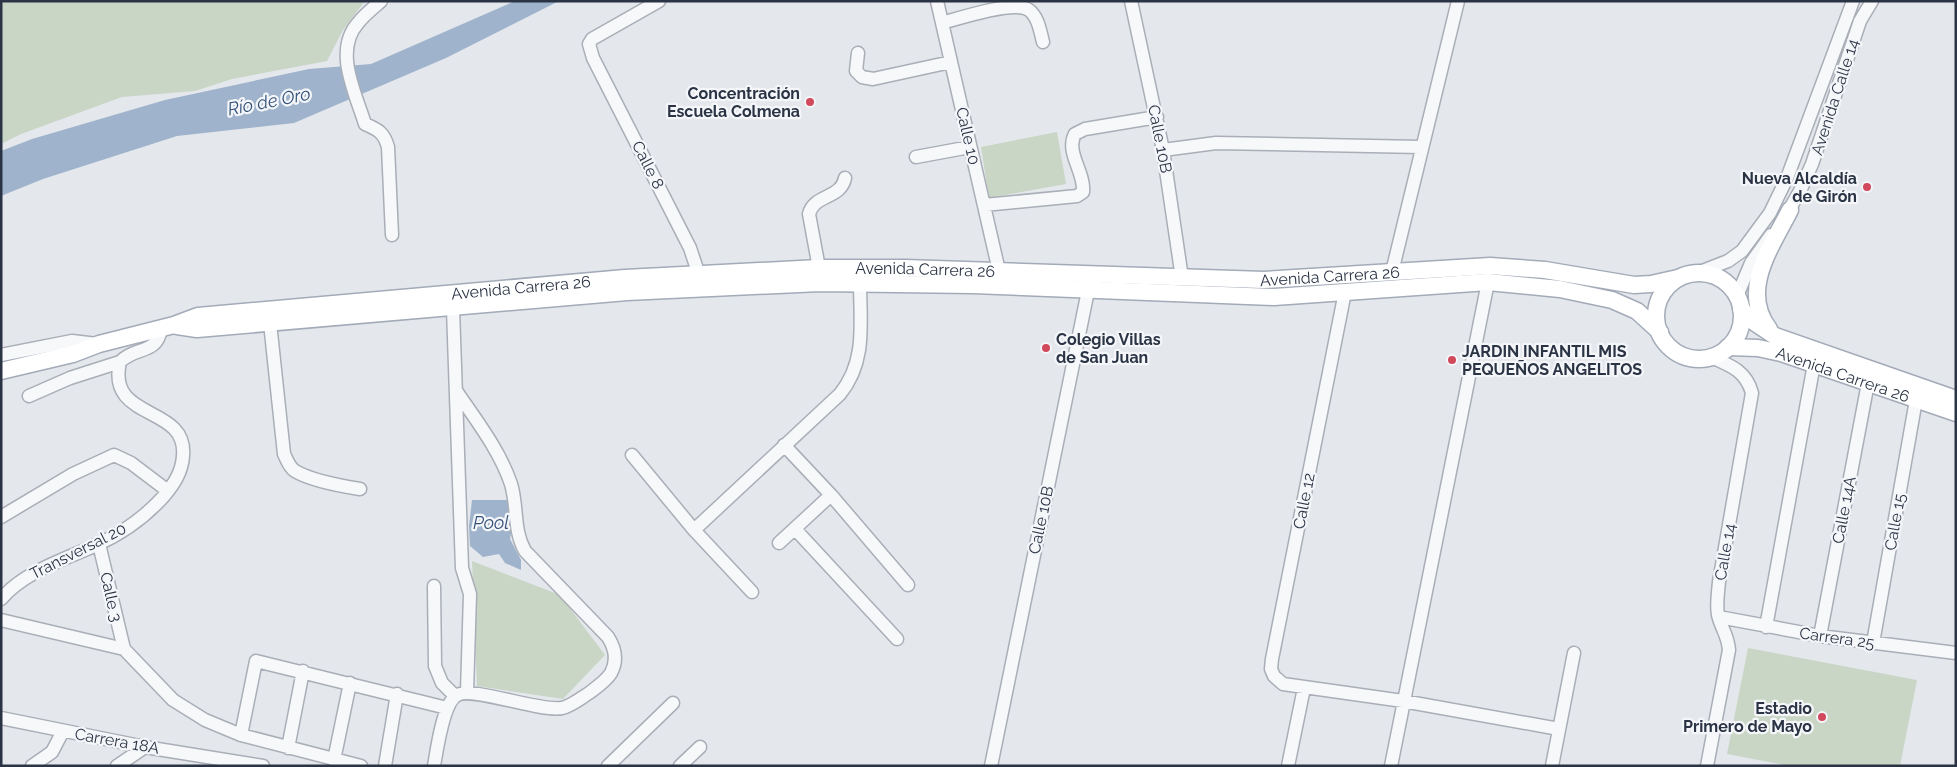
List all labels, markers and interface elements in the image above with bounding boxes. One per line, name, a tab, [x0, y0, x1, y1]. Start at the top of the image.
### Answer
street label: Avenida Calle 14	[1807, 36, 1863, 157]
water label: Río de Oro	[226, 83, 312, 119]
place label: Concentración Escuela Colmena	[667, 84, 800, 121]
marker: Concentración Escuela Colmena	[804, 96, 816, 108]
street label: Calle 10B	[1144, 103, 1176, 175]
street label: Calle 10	[952, 105, 984, 167]
street label: Calle 8	[628, 138, 668, 192]
place label: Nueva Alcaldía de Girón	[1742, 169, 1857, 206]
marker: Nueva Alcaldía de Girón	[1861, 181, 1873, 193]
street label: Avenida Carrera 26	[855, 259, 996, 281]
street label: Avenida Carrera 26	[1259, 262, 1400, 290]
street label: Avenida Carrera 26	[450, 272, 591, 303]
place label: Colegio Villas de San Juan	[1056, 330, 1161, 367]
marker: Colegio Villas de San Juan	[1040, 342, 1052, 354]
place label: JARDIN INFANTIL MIS PEQUEÑOS ANGELITOS	[1462, 342, 1642, 379]
street label: Avenida Carrera 26	[1774, 343, 1912, 406]
marker: JARDIN INFANTIL MIS PEQUEÑOS ANGELITOS	[1446, 354, 1458, 366]
street label: Calle 12	[1289, 471, 1319, 531]
street label: Calle 14A	[1828, 475, 1860, 545]
street label: Calle 10B	[1025, 484, 1057, 556]
street label: Calle 15	[1881, 492, 1909, 552]
water label: Pool	[473, 512, 509, 533]
street label: Transversal 20	[27, 519, 129, 583]
street label: Calle 14	[1711, 522, 1739, 582]
street label: Calle 3	[96, 570, 126, 624]
street label: Carrera 25	[1798, 623, 1876, 653]
place label: Estadio Primero de Mayo	[1683, 699, 1812, 736]
marker: Estadio Primero de Mayo	[1816, 711, 1828, 723]
street label: Carrera 18A	[73, 724, 161, 758]

